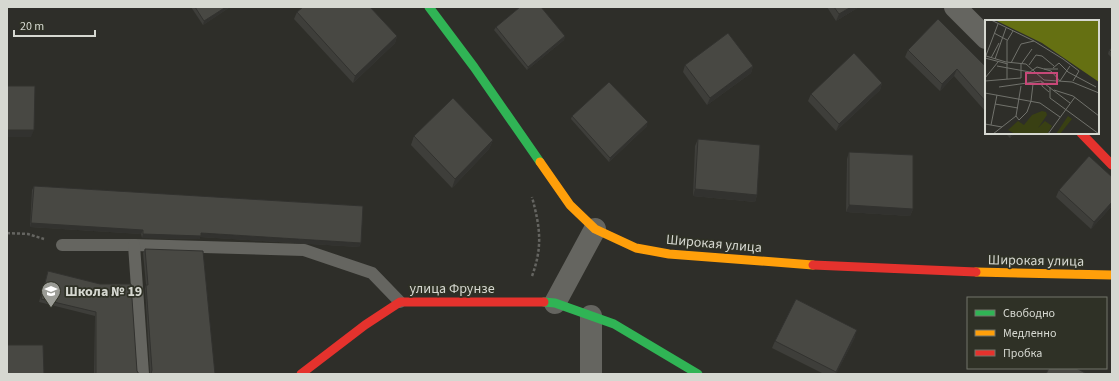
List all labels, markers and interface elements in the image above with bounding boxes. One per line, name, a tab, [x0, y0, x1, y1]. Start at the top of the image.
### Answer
scale bar	[14, 12, 95, 38]
text: 20 m	[20, 18, 44, 35]
inset map	[985, 20, 1099, 134]
street label: Широкая улица	[665, 230, 763, 258]
street label: Широкая улица	[988, 250, 1084, 272]
street label: улица Фрунзе	[409, 279, 495, 299]
school or university icon: Школа № 19	[40, 280, 62, 308]
place label: Школа № 19	[65, 282, 142, 302]
legend	[967, 297, 1107, 369]
text: Свободно	[1003, 305, 1055, 322]
text: Медленно	[1003, 325, 1057, 342]
text: Пробка	[1003, 345, 1042, 362]

